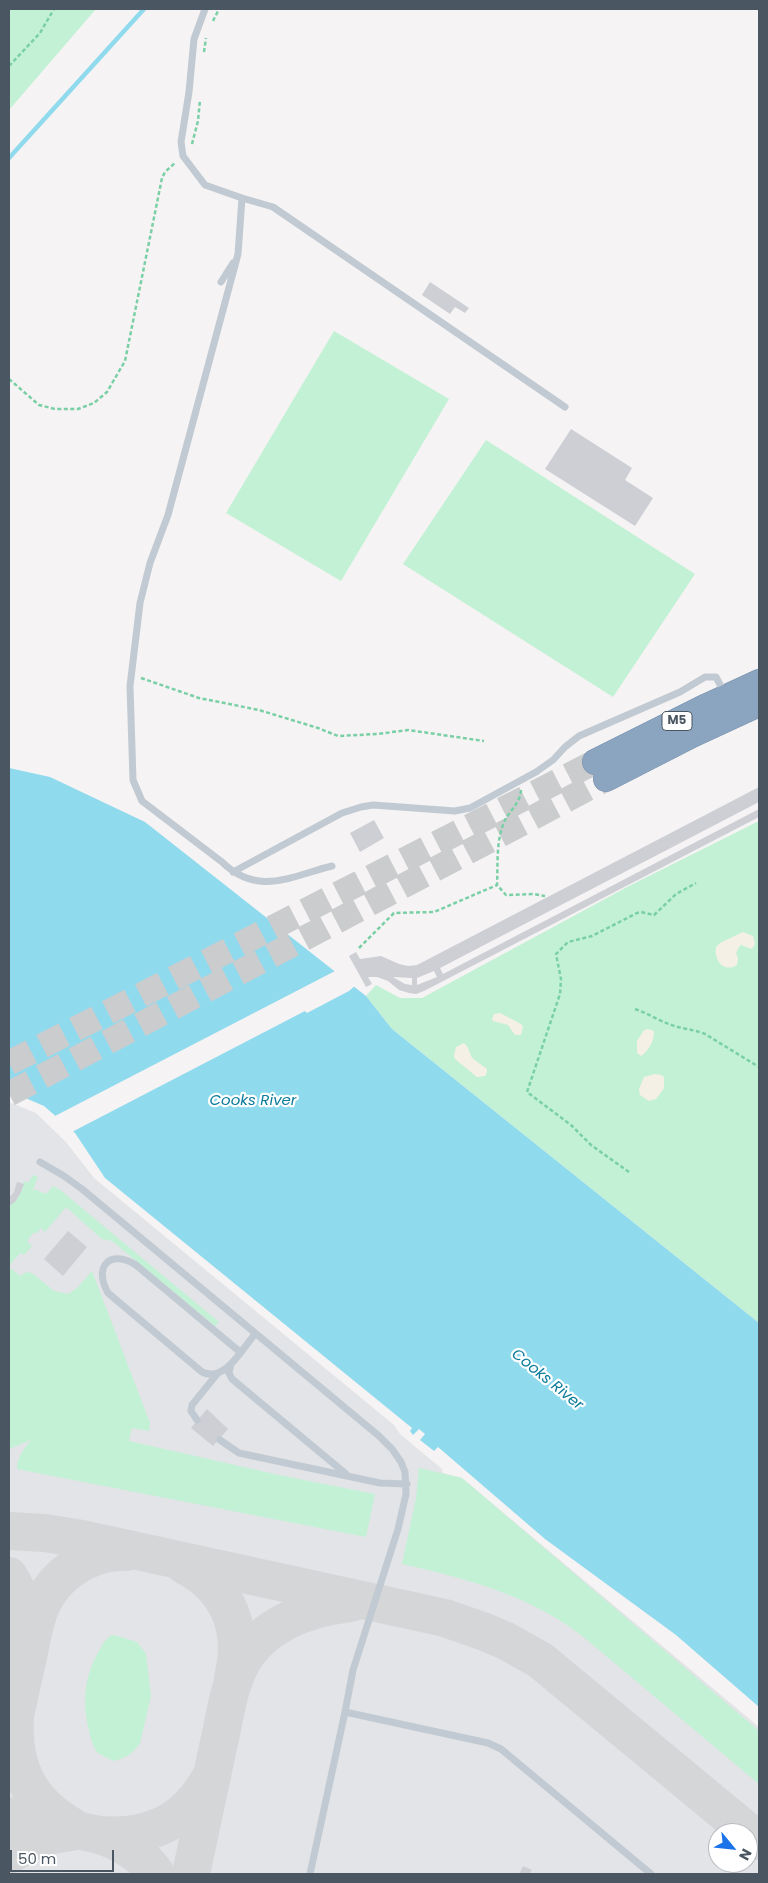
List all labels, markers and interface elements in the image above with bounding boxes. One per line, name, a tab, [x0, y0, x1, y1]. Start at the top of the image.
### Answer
road number: M5	[662, 711, 692, 730]
water label: Cooks River	[210, 1092, 296, 1110]
water label: Cooks River	[508, 1346, 586, 1414]
north arrow	[708, 1823, 758, 1873]
scale bar	[12, 1840, 116, 1872]
text: N	[734, 1845, 757, 1864]
text: 50 m	[18, 1848, 56, 1869]

